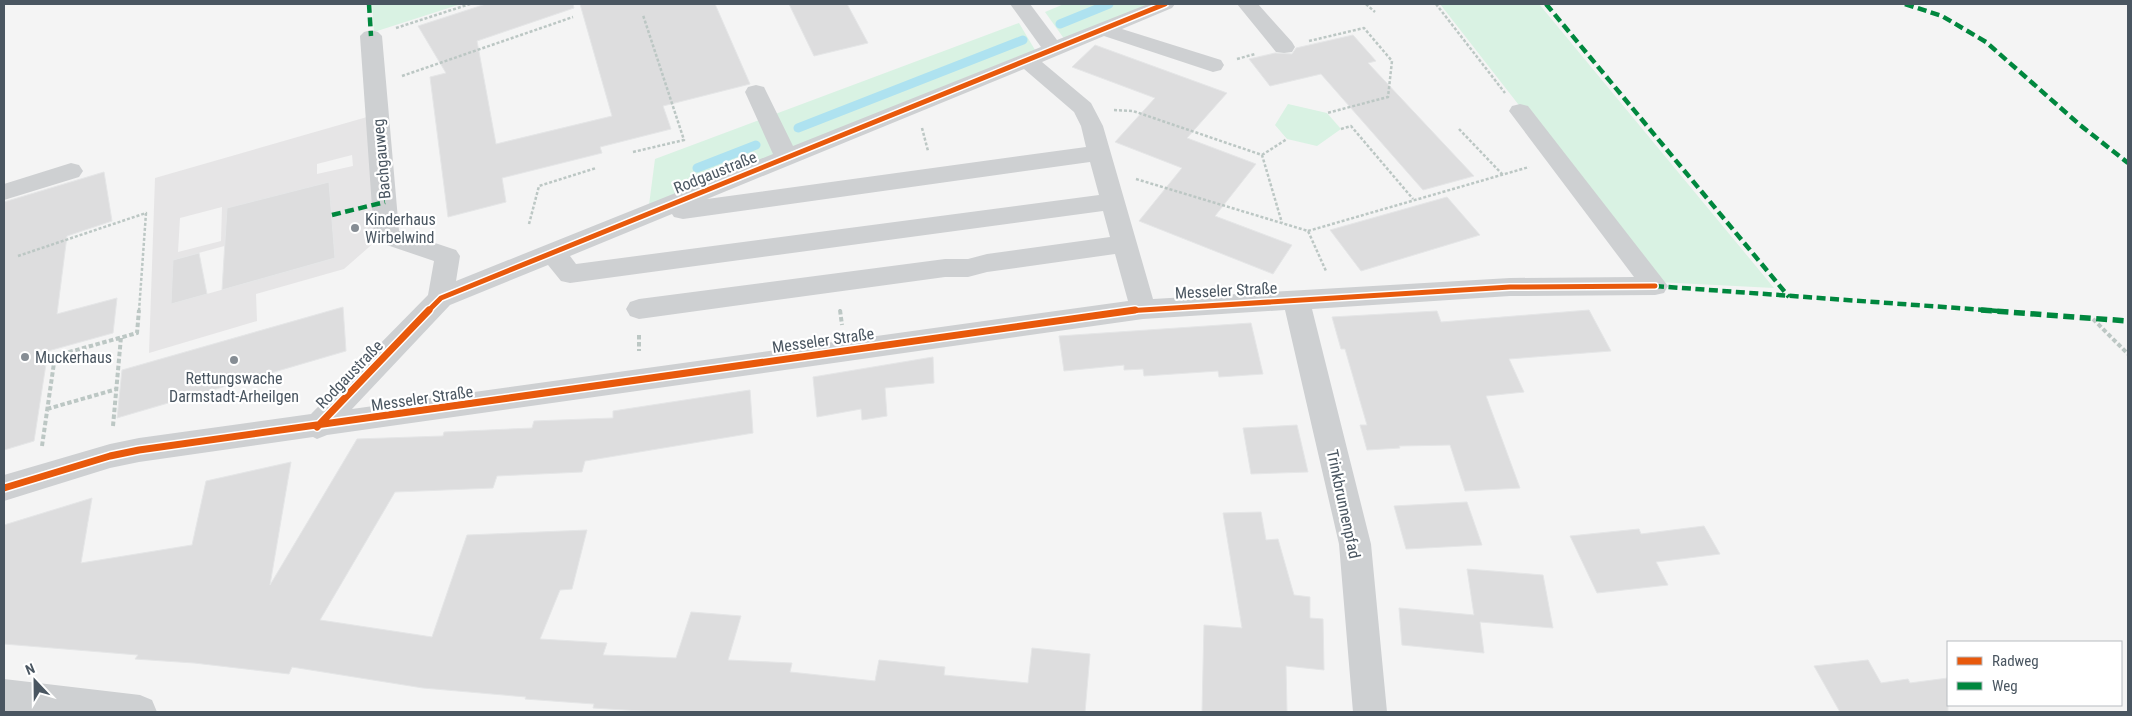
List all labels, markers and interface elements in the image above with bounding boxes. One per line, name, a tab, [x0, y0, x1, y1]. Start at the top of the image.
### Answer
street label: Bachgauweg	[369, 118, 394, 200]
street label: Rodgaustraße	[671, 147, 759, 198]
place label: Kinderhaus Wirbelwind	[365, 210, 436, 247]
marker: Kinderhaus Wirbelwind	[349, 222, 361, 234]
street label: Messeler Straße	[1174, 278, 1278, 303]
street label: Messeler Straße	[771, 324, 875, 357]
street label: Rodgaustraße	[312, 336, 387, 413]
place label: Muckerhaus	[35, 348, 112, 367]
marker: Muckerhaus	[19, 351, 31, 363]
marker: Rettungswache Darmstadt-Arheilgen	[228, 354, 240, 366]
place label: Rettungswache Darmstadt-Arheilgen	[169, 369, 299, 406]
street label: Messeler Straße	[370, 382, 474, 415]
street label: Trinkbrunnenpfad	[1323, 448, 1364, 560]
legend	[1947, 641, 2122, 706]
text: Radweg	[1992, 652, 2039, 670]
north arrow	[10, 656, 60, 706]
text: N	[23, 660, 37, 678]
text: Weg	[1992, 677, 2018, 695]

